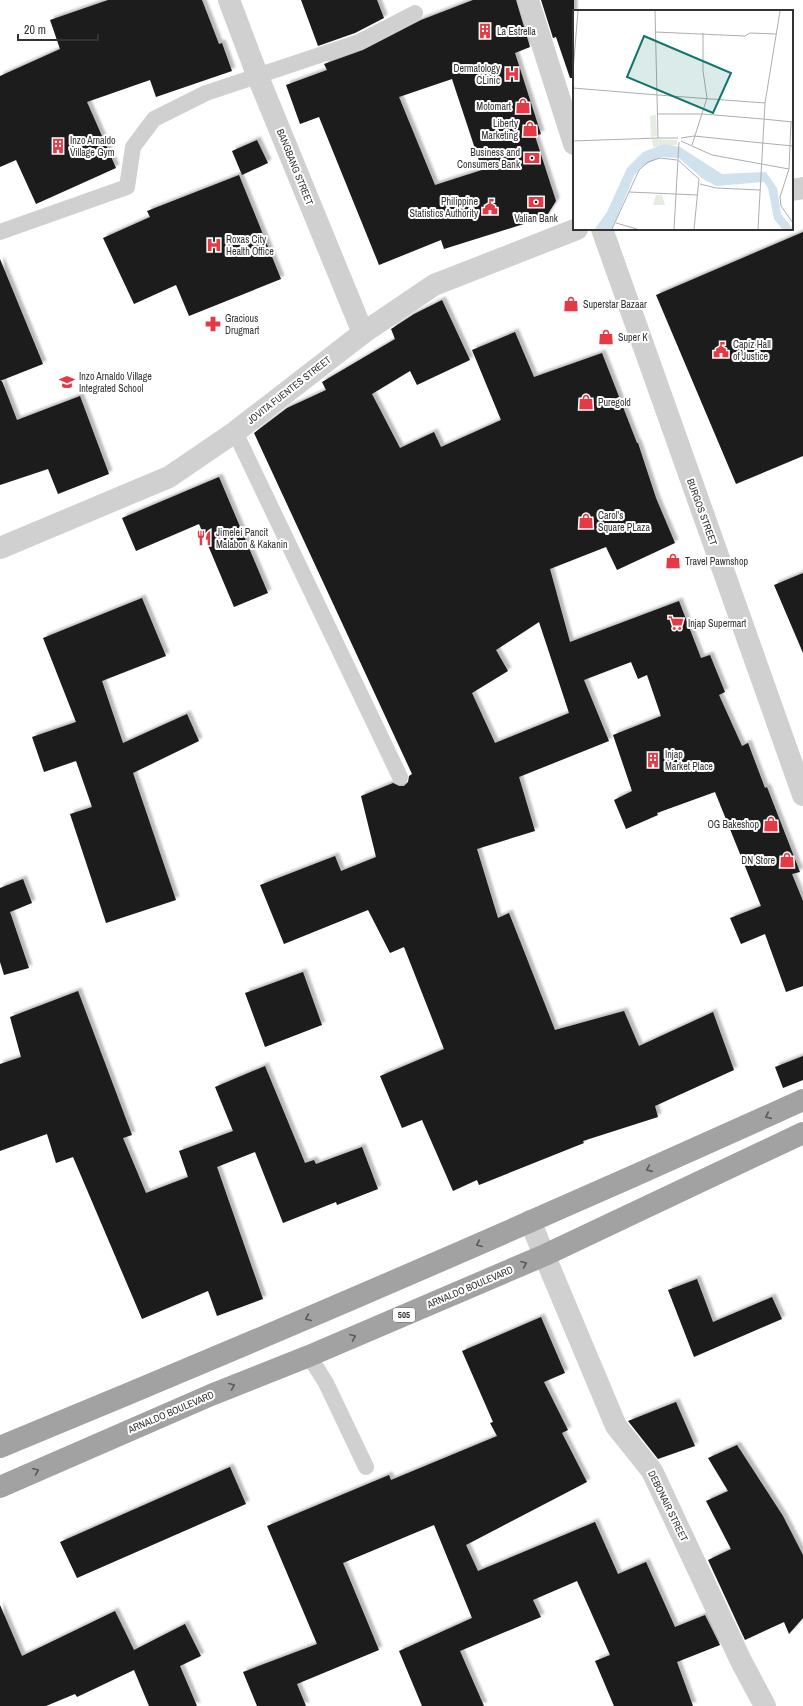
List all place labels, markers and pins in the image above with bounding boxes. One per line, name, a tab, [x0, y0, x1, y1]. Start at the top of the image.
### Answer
building icon: La Estrella	[476, 22, 494, 40]
place label: La Estrella	[497, 25, 536, 38]
place label: Dermatology CLinic	[454, 62, 501, 87]
hospital icon: Dermatology CLinic	[503, 65, 521, 83]
shop icon: Motomart	[514, 97, 532, 115]
place label: Motomart	[476, 100, 512, 113]
place label: Liberty Marketing	[482, 117, 519, 142]
shop icon: Liberty Marketing	[521, 120, 539, 138]
place label: Inzo Arnaldo Village Gym	[70, 134, 116, 159]
building icon: Inzo Arnaldo Village Gym	[49, 137, 67, 155]
place label: Business and Consumers Bank	[457, 146, 521, 171]
bank icon: Business and Consumers Bank	[523, 149, 541, 167]
bank icon: Valian Bank	[527, 193, 545, 211]
place label: Philippine Statistics Authority	[410, 195, 479, 220]
public building icon: Philippine Statistics Authority	[481, 198, 499, 216]
place label: Valian Bank	[514, 212, 559, 225]
place label: Roxas City Health Office	[226, 233, 274, 258]
hospital icon: Roxas City Health Office	[205, 236, 223, 254]
shop icon: Superstar Bazaar	[562, 295, 580, 313]
place label: Superstar Bazaar	[583, 298, 647, 311]
place label: Gracious Drugmart	[225, 312, 260, 337]
pharmacy icon: Gracious Drugmart	[204, 315, 222, 333]
shop icon: Super K	[597, 328, 615, 346]
place label: Super K	[618, 331, 648, 344]
place label: Capiz Hall of Justice	[733, 338, 771, 363]
public building icon: Capiz Hall of Justice	[712, 341, 730, 359]
place label: Inzo Arnaldo Village Integrated School	[79, 370, 152, 395]
school or university icon: Inzo Arnaldo Village Integrated School	[58, 373, 76, 391]
shop icon: Puregold	[577, 393, 595, 411]
place label: Puregold	[598, 396, 631, 409]
place label: Carol's Square PLaza	[598, 509, 650, 534]
shop icon: Carol's Square PLaza	[577, 512, 595, 530]
place label: Jimelei Pancit Malabon & Kakanin	[216, 526, 288, 551]
restaurant icon: Jimelei Pancit Malabon & Kakanin	[195, 529, 213, 547]
shop icon: Travel Pawnshop	[664, 552, 682, 570]
place label: Travel Pawnshop	[685, 555, 748, 568]
supermarket icon: Injap Supermart	[667, 614, 685, 632]
place label: Injap Supermart	[688, 617, 747, 630]
place label: Injap Market Place	[665, 748, 713, 773]
building icon: Injap Market Place	[644, 751, 662, 769]
shop icon: OG Bakeshop	[762, 815, 780, 833]
place label: OG Bakeshop	[707, 818, 759, 831]
shop icon: DN Store	[778, 851, 796, 869]
place label: DN Store	[741, 854, 775, 867]

